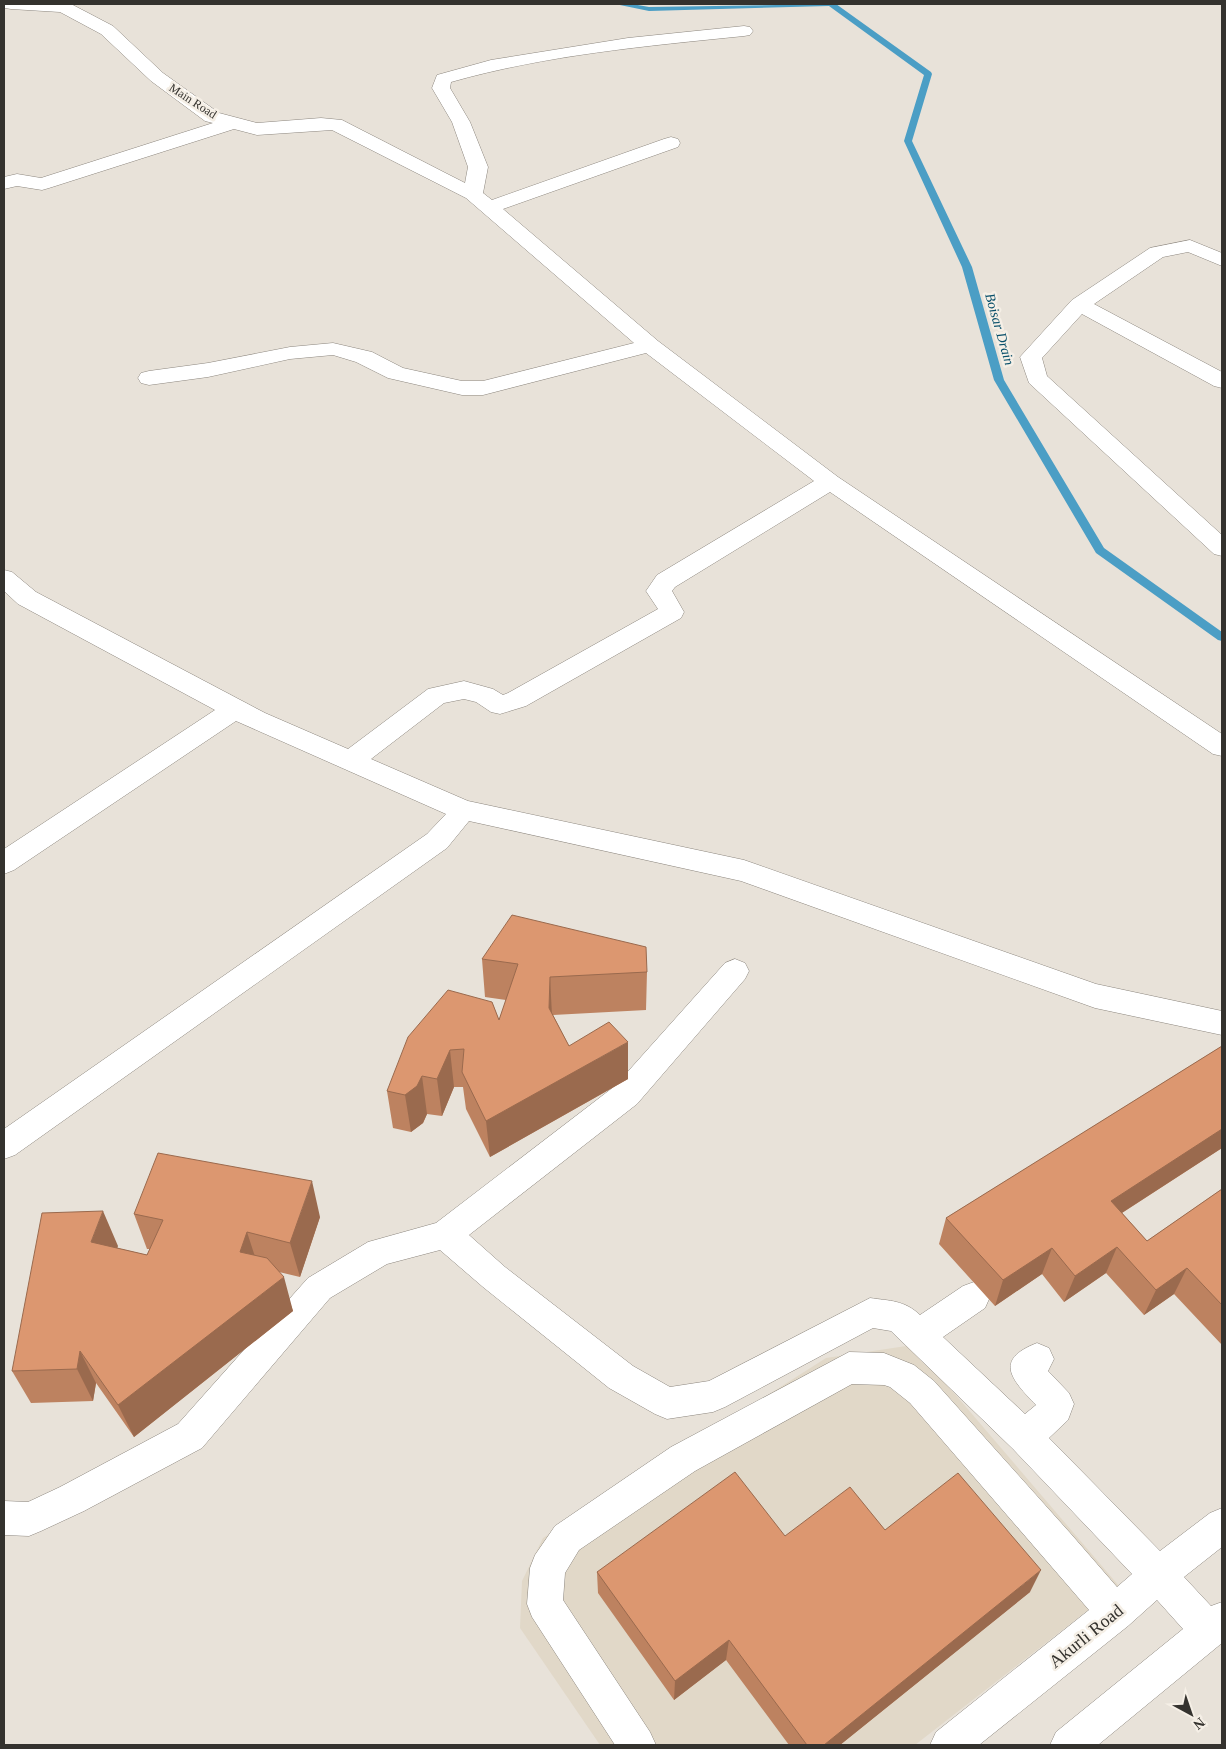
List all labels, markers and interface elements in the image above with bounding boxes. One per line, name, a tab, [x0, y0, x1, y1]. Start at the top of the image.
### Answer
street label: Main Road	[167, 81, 219, 121]
water label: Boisar Drain	[982, 291, 1017, 367]
street label: Akurli Road	[1045, 1600, 1127, 1672]
north arrow	[1166, 1689, 1216, 1739]
text: N	[1190, 1715, 1208, 1733]

